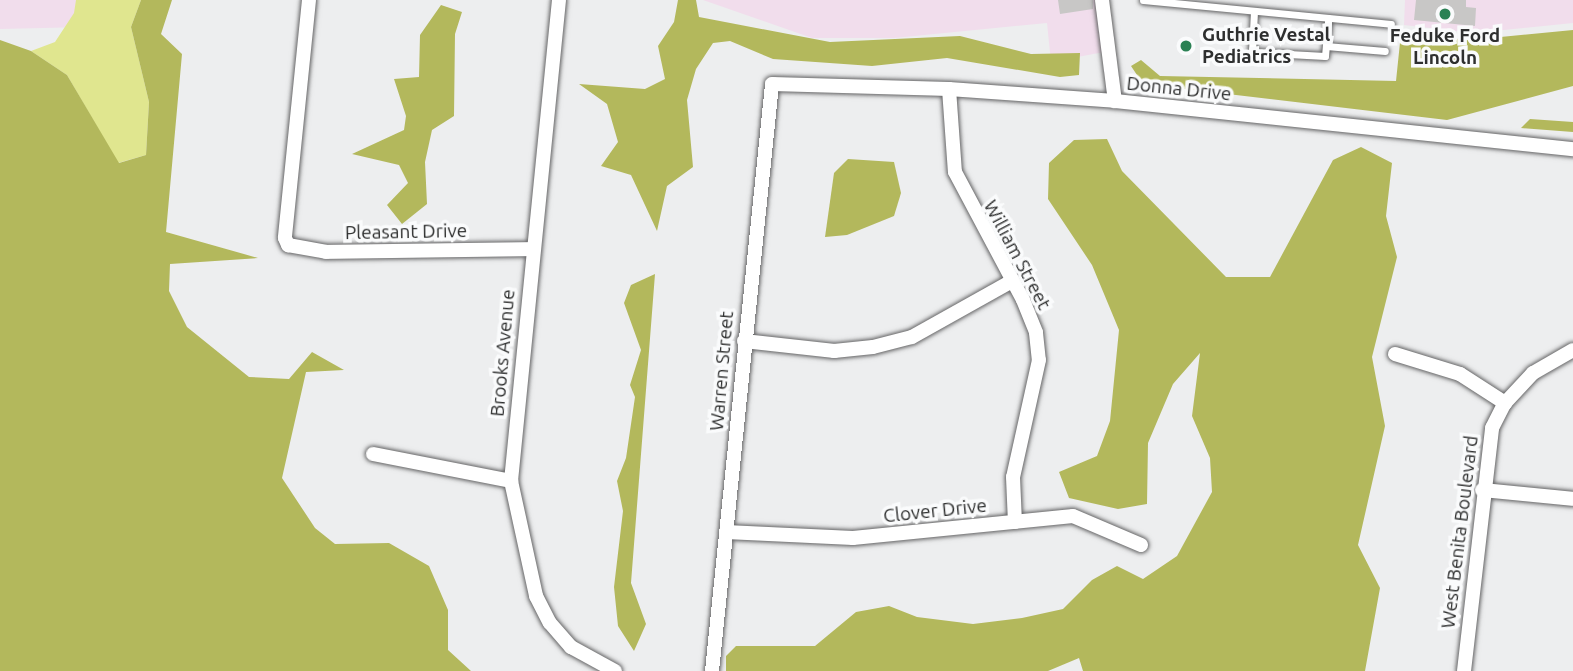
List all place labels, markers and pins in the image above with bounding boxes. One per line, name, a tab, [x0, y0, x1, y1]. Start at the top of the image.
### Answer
marker: Feduke Ford Lincoln	[1437, 6, 1453, 22]
place label: Guthrie Vestal Pediatrics	[1202, 24, 1330, 68]
place label: Feduke Ford Lincoln	[1390, 25, 1500, 69]
marker: Guthrie Vestal Pediatrics	[1176, 36, 1196, 56]

